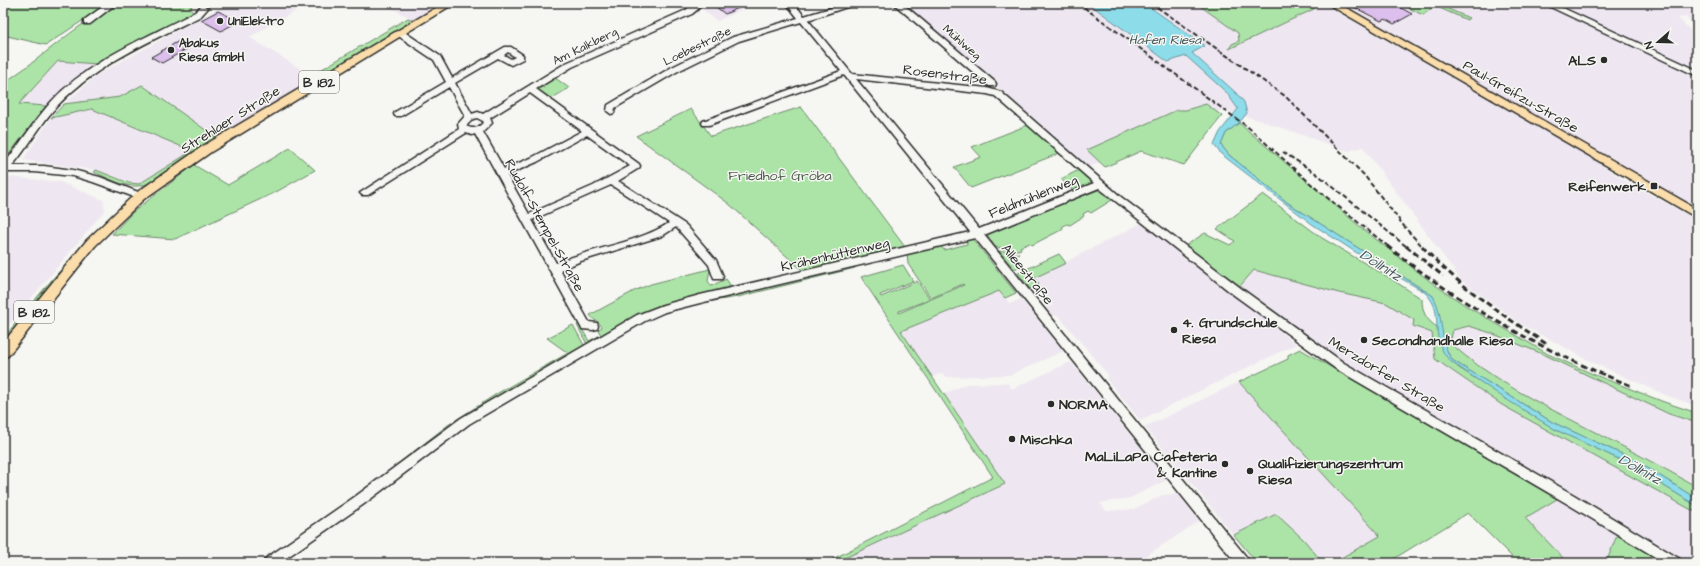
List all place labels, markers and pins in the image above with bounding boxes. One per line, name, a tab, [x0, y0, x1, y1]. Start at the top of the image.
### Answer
place label: UniElektro	[227, 13, 284, 30]
marker: UniElektro	[215, 16, 225, 26]
place label: Abakus Riesa GmbH	[179, 35, 245, 66]
marker: Abakus Riesa GmbH	[166, 45, 176, 55]
place label: ALS	[1568, 51, 1596, 71]
marker: ALS	[1599, 55, 1609, 65]
place label: Reifenwerk	[1568, 177, 1646, 197]
marker: Reifenwerk	[1649, 181, 1659, 191]
place label: 4. Grundschule Riesa	[1182, 313, 1278, 349]
marker: 4. Grundschule Riesa	[1169, 325, 1179, 335]
place label: Secondhandhalle Riesa	[1371, 331, 1514, 351]
marker: Secondhandhalle Riesa	[1359, 335, 1369, 345]
place label: NORMA	[1059, 395, 1109, 415]
marker: NORMA	[1046, 399, 1056, 409]
place label: Mischka	[1020, 430, 1073, 450]
marker: Mischka	[1007, 434, 1017, 444]
place label: MaLiLaPa Cafeteria & Kantine	[1085, 447, 1218, 483]
place label: Qualifizierungszentrum Riesa	[1258, 454, 1404, 490]
marker: MaLiLaPa Cafeteria & Kantine	[1220, 459, 1230, 469]
marker: Qualifizierungszentrum Riesa	[1245, 466, 1255, 476]

